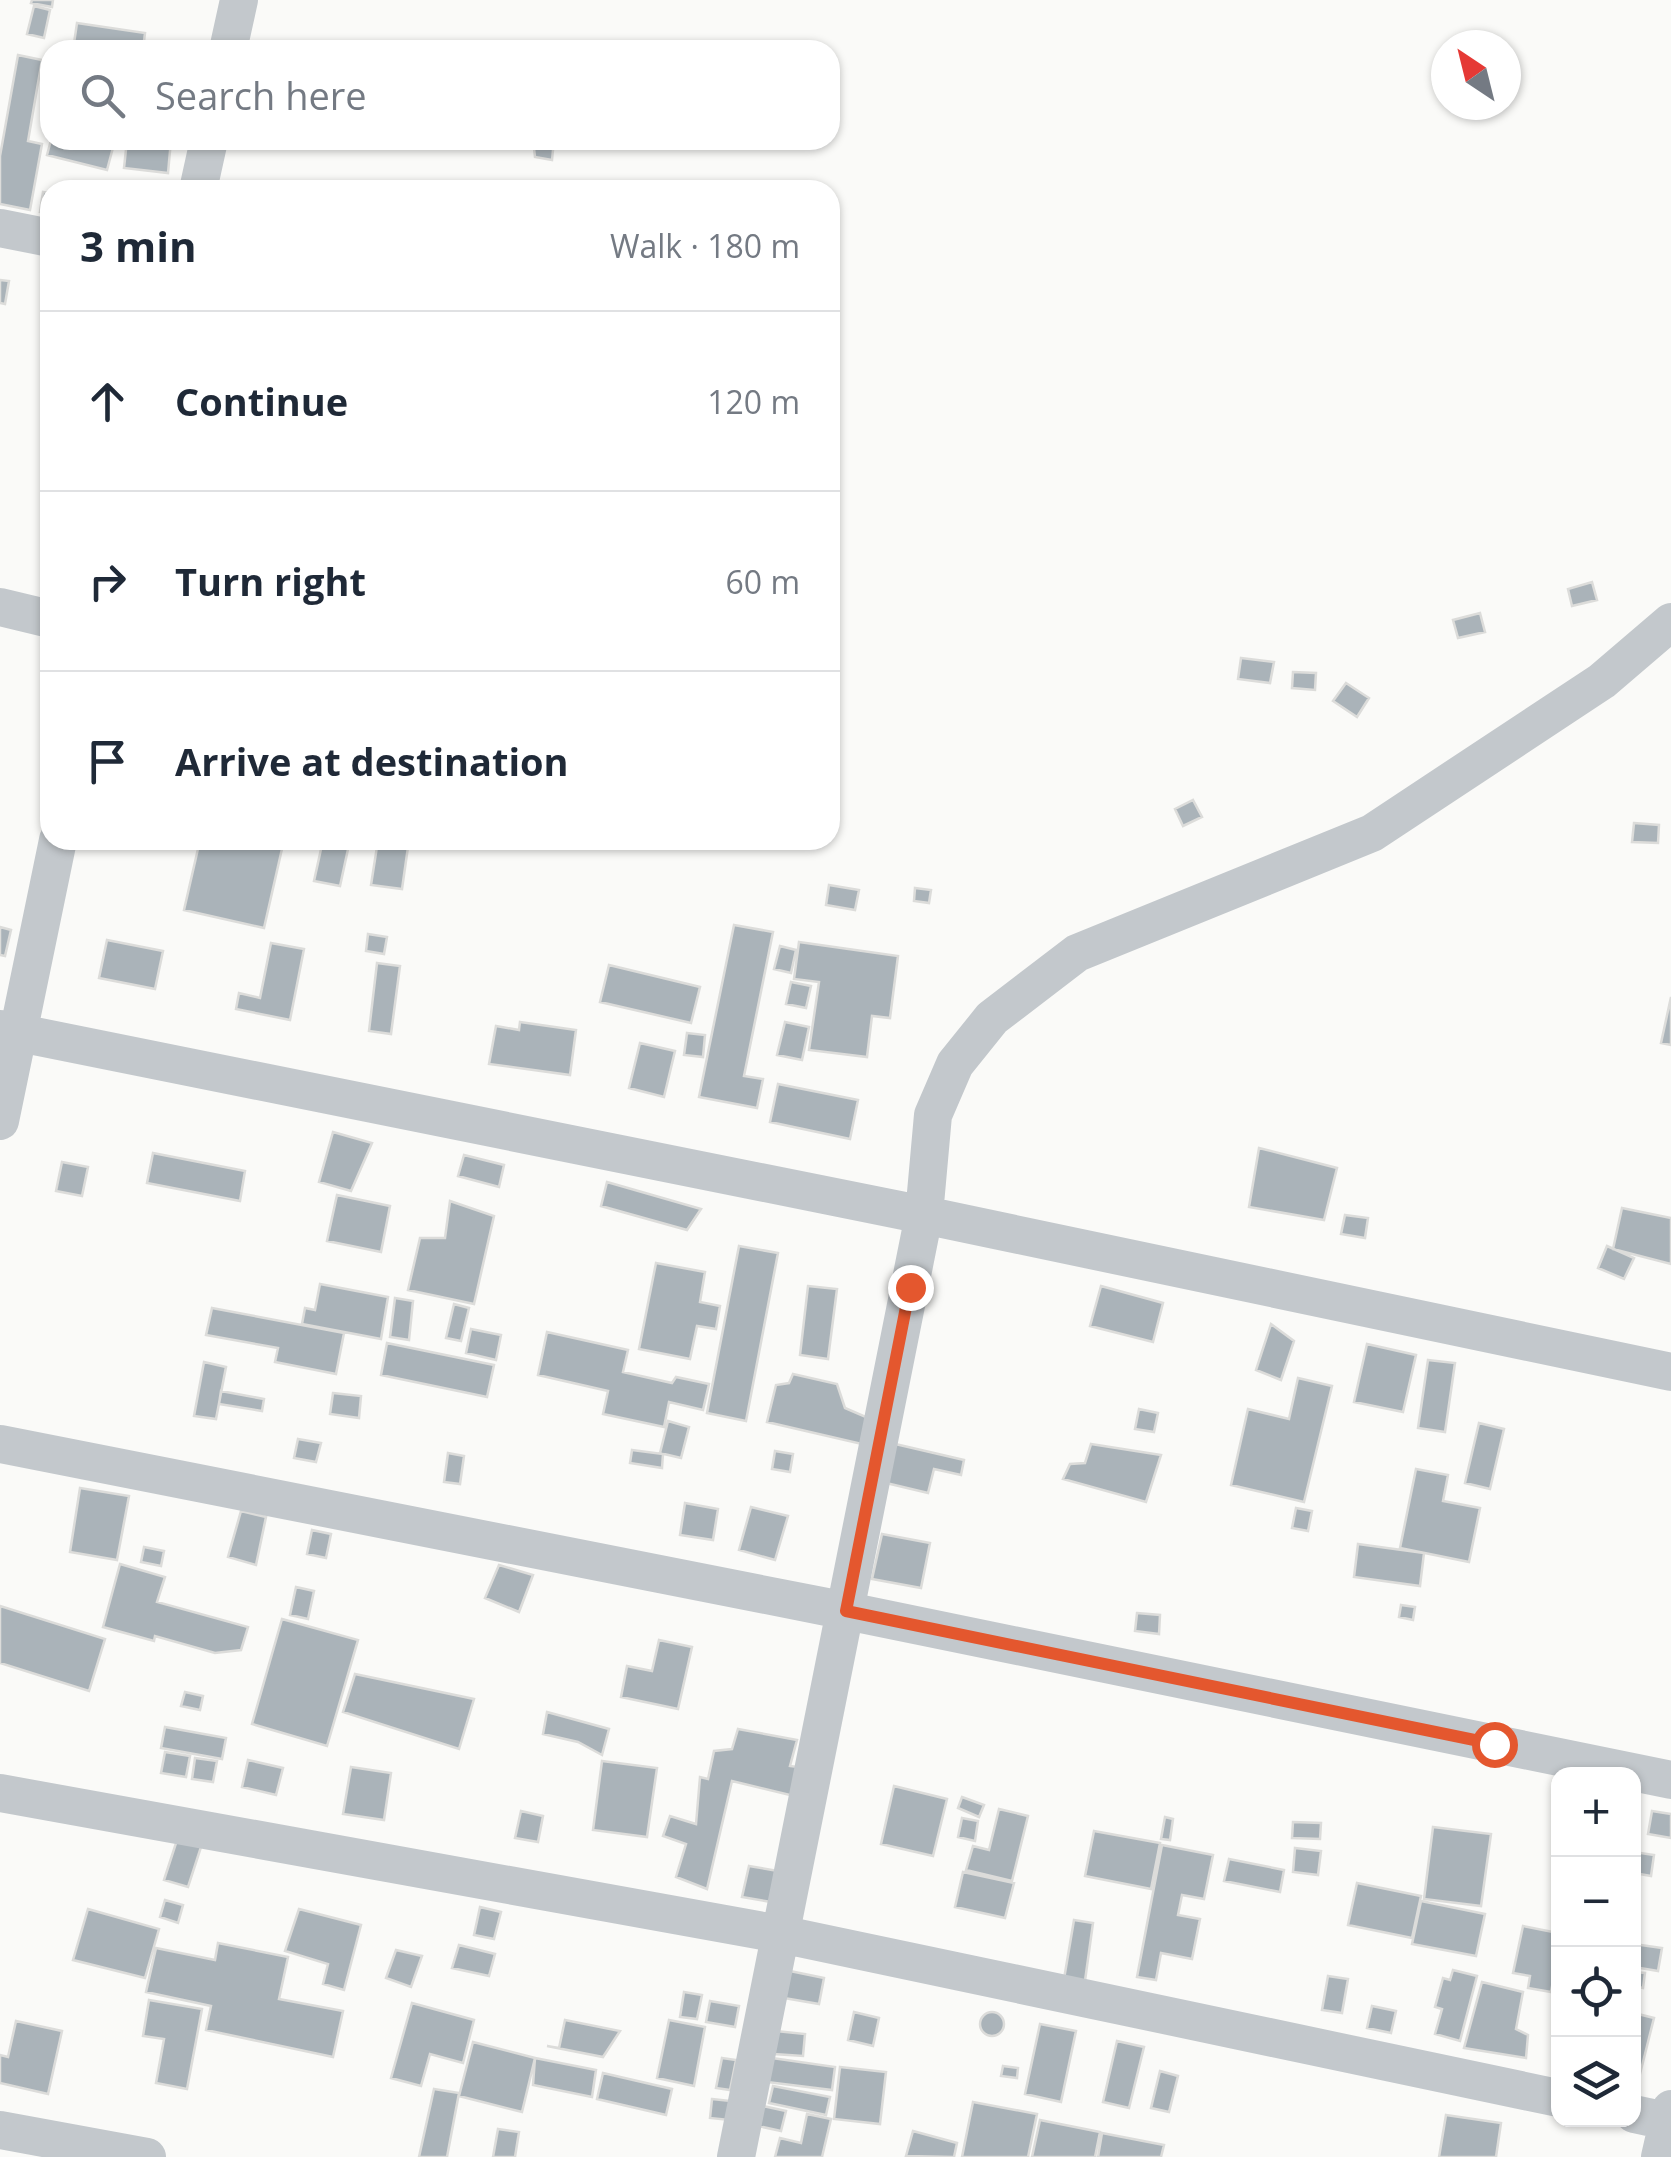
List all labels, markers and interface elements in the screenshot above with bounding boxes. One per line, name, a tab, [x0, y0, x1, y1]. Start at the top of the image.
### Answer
north arrow	[1431, 30, 1521, 120]
search box	[40, 40, 840, 150]
icon: search	[75, 68, 130, 123]
text: Search here	[155, 69, 367, 121]
text: 3 min	[80, 217, 197, 274]
text: Walk · 180 m	[610, 224, 800, 267]
icon: ahead	[80, 374, 135, 429]
text: Continue	[175, 375, 348, 427]
text: 120 m	[707, 380, 800, 423]
icon: right	[80, 554, 135, 609]
text: Turn right	[175, 555, 366, 607]
text: 60 m	[725, 560, 800, 603]
icon: arrive	[80, 734, 135, 789]
text: Arrive at destination	[175, 735, 569, 787]
route end	[888, 1265, 934, 1311]
route start	[1472, 1722, 1518, 1768]
map controls	[1551, 1767, 1641, 2127]
button: +	[1551, 1767, 1641, 1857]
button: −	[1551, 1857, 1641, 1947]
button: locate	[1551, 1947, 1641, 2037]
button: layers	[1551, 2037, 1641, 2127]

